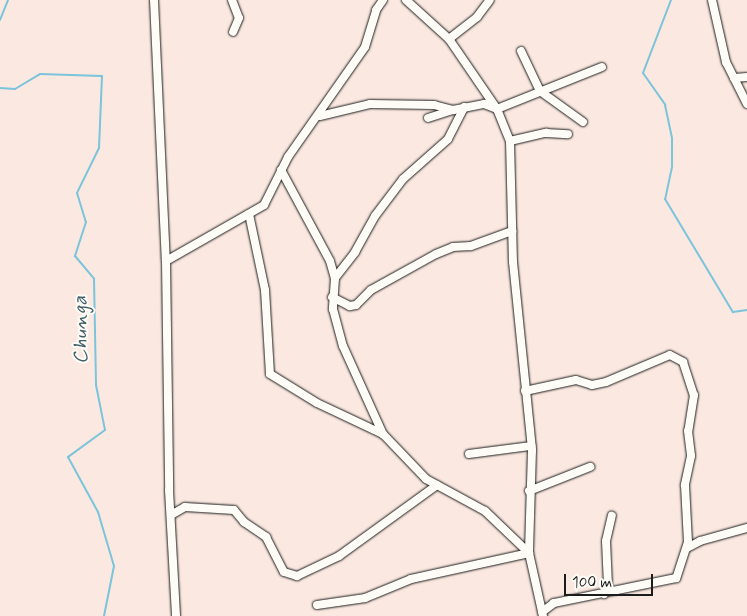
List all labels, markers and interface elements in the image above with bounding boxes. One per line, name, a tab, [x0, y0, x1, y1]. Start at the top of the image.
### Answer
water label: Chunga	[68, 296, 94, 364]
scale bar	[567, 564, 656, 596]
text: 100 m	[572, 573, 612, 593]

